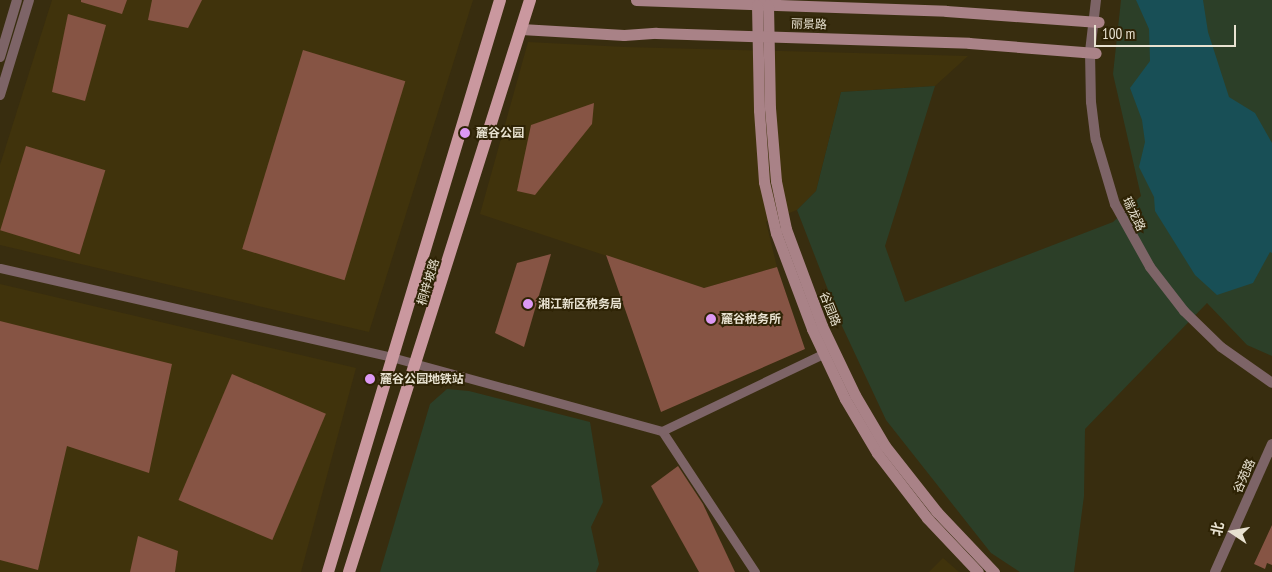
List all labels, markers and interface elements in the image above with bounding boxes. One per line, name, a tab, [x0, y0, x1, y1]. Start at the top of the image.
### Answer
scale bar	[1097, 15, 1240, 47]
street label: 丽景路	[791, 16, 827, 32]
text: 100 m	[1102, 24, 1135, 43]
marker: 麓谷公园	[458, 126, 472, 140]
place label: 麓谷公园	[476, 126, 524, 140]
street label: 瑞龙路	[1120, 195, 1148, 233]
street label: 桐梓坡路	[414, 257, 442, 307]
street label: 谷园路	[817, 290, 843, 328]
place label: 湘江新区税务局	[538, 297, 622, 311]
marker: 湘江新区税务局	[522, 298, 534, 310]
place label: 麓谷税务所	[721, 312, 781, 326]
marker: 麓谷税务所	[705, 313, 717, 325]
place label: 麓谷公园地铁站	[380, 372, 464, 386]
marker: 麓谷公园地铁站	[364, 373, 376, 385]
street label: 谷苑路	[1230, 457, 1258, 495]
north arrow	[1207, 507, 1257, 557]
text: 北	[1207, 520, 1228, 538]

